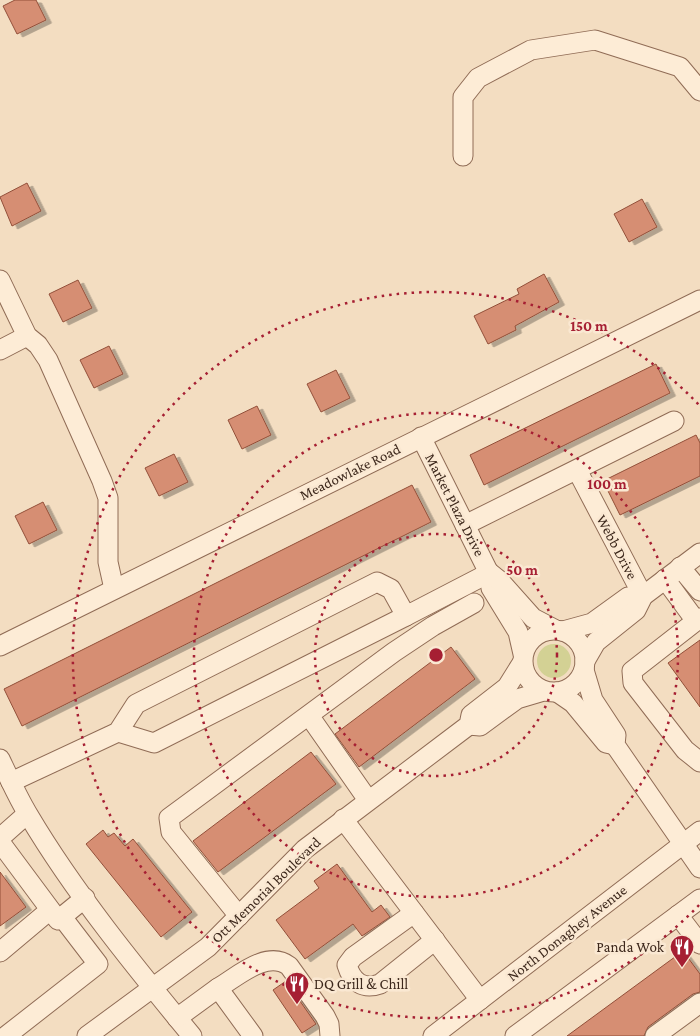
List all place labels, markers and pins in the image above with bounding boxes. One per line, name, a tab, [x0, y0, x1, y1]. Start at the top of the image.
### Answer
centre of rings	[427, 646, 445, 664]
restaurant icon: Panda Wok	[669, 934, 695, 968]
place label: Panda Wok	[596, 939, 665, 955]
restaurant icon: DQ Grill & Chill	[284, 971, 310, 1005]
place label: DQ Grill & Chill	[314, 976, 408, 992]

